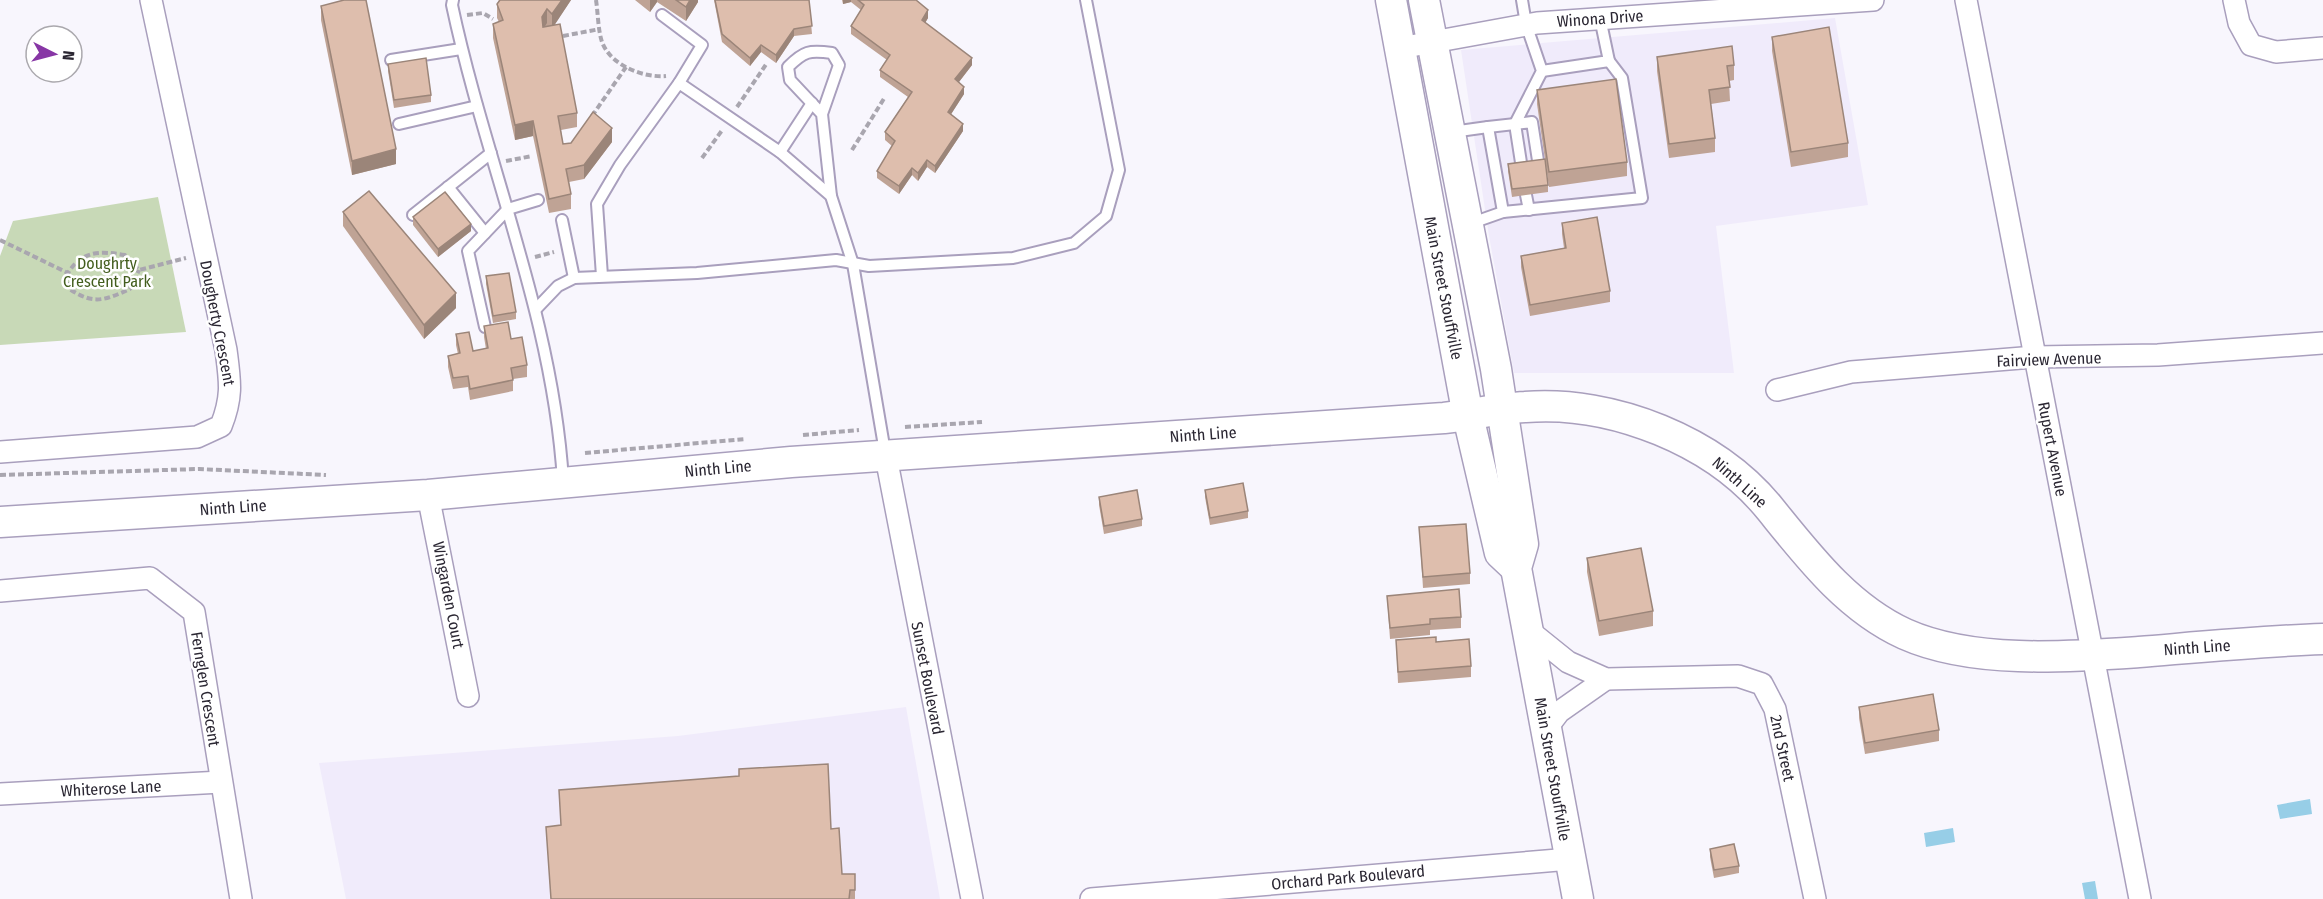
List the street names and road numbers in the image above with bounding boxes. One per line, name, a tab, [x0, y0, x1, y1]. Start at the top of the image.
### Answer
street label: Winona Drive	[1556, 6, 1644, 31]
street label: Main Street Stouffville	[1420, 215, 1467, 361]
street label: Dougherty Crescent	[196, 259, 239, 388]
street label: Fairview Avenue	[1996, 348, 2102, 371]
street label: Rupert Avenue	[2034, 400, 2071, 498]
street label: Ninth Line	[1169, 423, 1237, 446]
street label: Ninth Line	[1708, 453, 1771, 512]
street label: Ninth Line	[684, 456, 752, 481]
street label: Ninth Line	[199, 496, 267, 519]
street label: Wingarden Court	[429, 540, 468, 651]
street label: Sunset Boulevard	[907, 620, 948, 736]
street label: Fernglen Crescent	[187, 630, 224, 749]
street label: Ninth Line	[2163, 636, 2231, 659]
street label: Main Street Stouffville	[1531, 696, 1575, 842]
street label: 2nd Street	[1766, 713, 1799, 784]
street label: Whiterose Lane	[60, 776, 162, 801]
street label: Orchard Park Boulevard	[1271, 861, 1426, 894]

